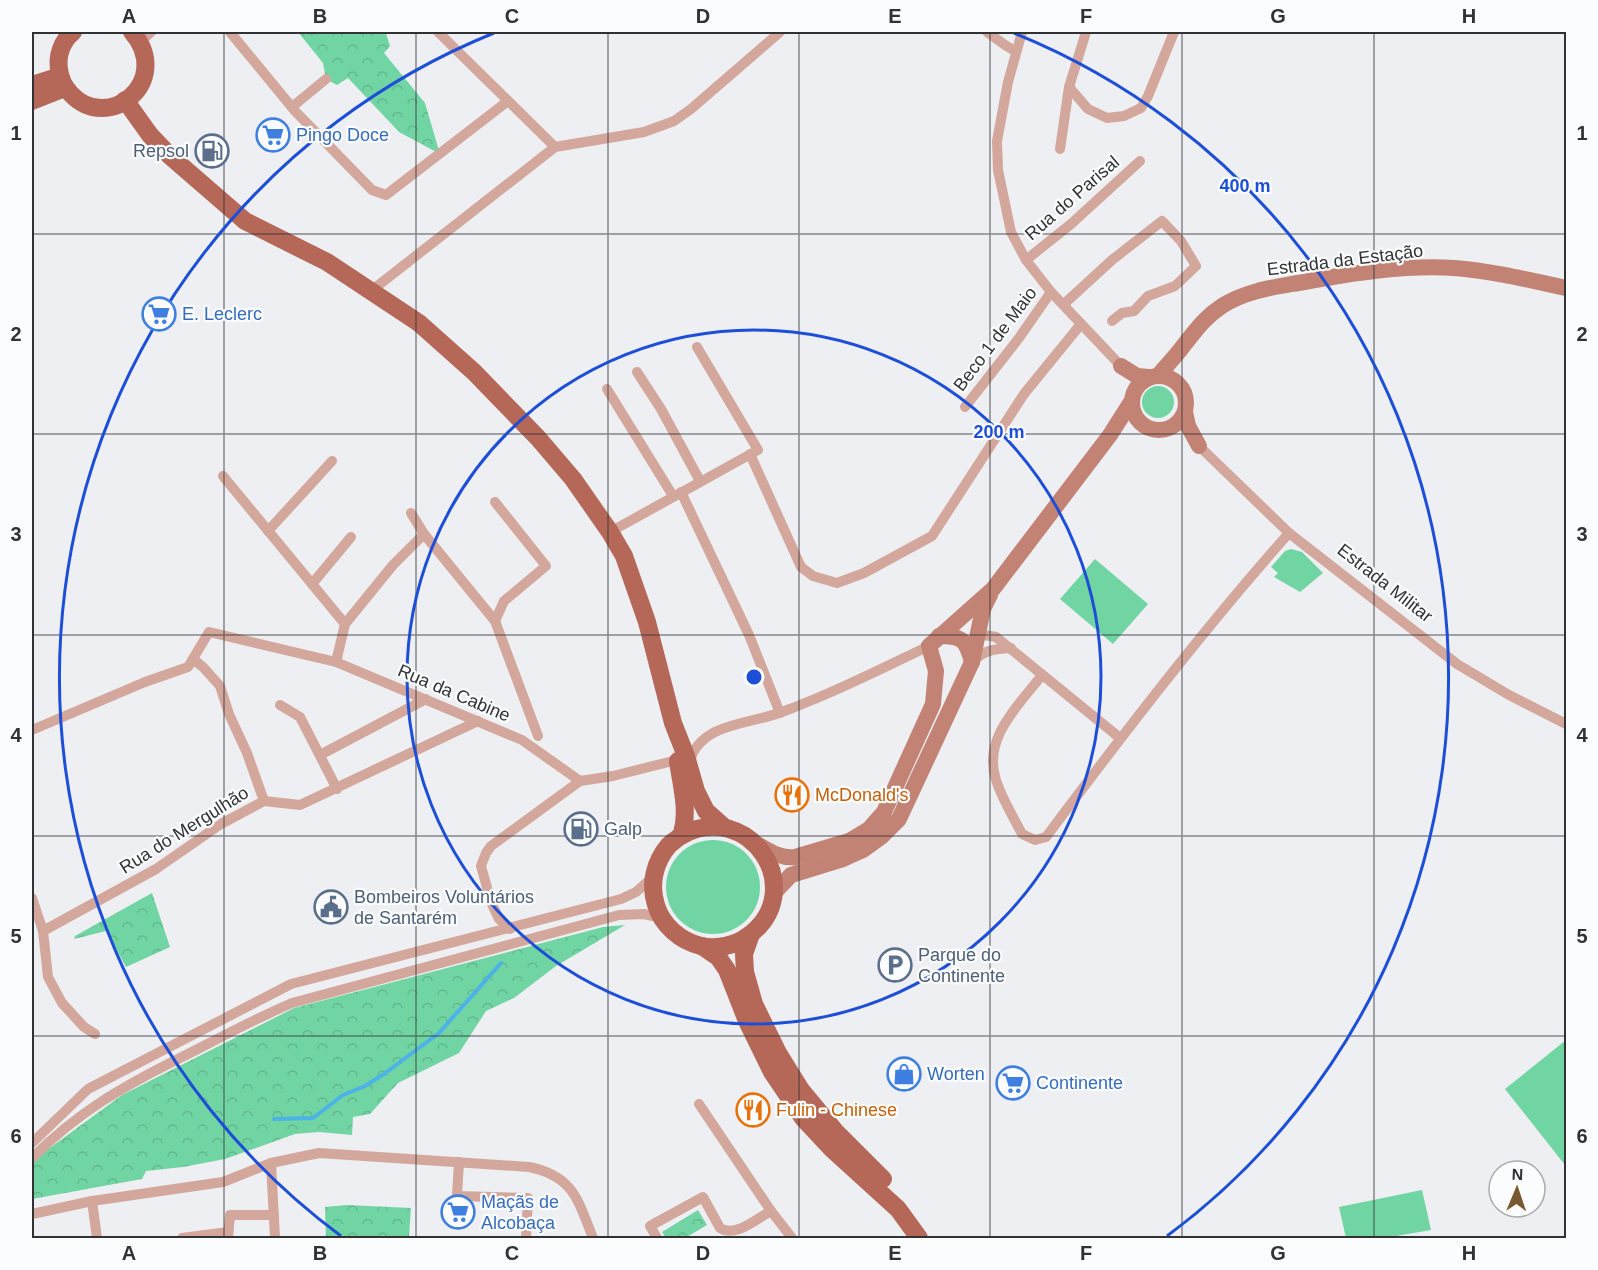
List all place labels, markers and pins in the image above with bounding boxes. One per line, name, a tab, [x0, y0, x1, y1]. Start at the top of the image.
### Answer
supermarket icon: Pingo Doce	[255, 117, 291, 153]
place label: Pingo Doce	[296, 125, 389, 145]
fuel station icon: Repsol	[194, 133, 230, 169]
place label: Repsol	[133, 141, 189, 161]
supermarket icon: E. Leclerc	[141, 296, 177, 332]
place label: E. Leclerc	[182, 304, 262, 324]
centre of rings	[744, 667, 764, 687]
restaurant icon: McDonald's	[774, 777, 810, 813]
place label: McDonald's	[815, 785, 908, 805]
fuel station icon: Galp	[563, 811, 599, 847]
place label: Galp	[604, 819, 642, 839]
place label: Bombeiros Voluntários de Santarém	[354, 887, 534, 928]
public building icon: Bombeiros Voluntários de Santarém	[313, 889, 349, 925]
place label: Parque do Continente	[918, 945, 1005, 986]
parking icon: Parque do Continente	[877, 947, 913, 983]
shop icon: Worten	[886, 1056, 922, 1092]
place label: Worten	[927, 1064, 985, 1084]
supermarket icon: Continente	[995, 1065, 1031, 1101]
place label: Continente	[1036, 1073, 1123, 1093]
restaurant icon: Fulin - Chinese	[735, 1092, 771, 1128]
place label: Fulin - Chinese	[776, 1100, 897, 1120]
place label: Maçãs de Alcobaça	[481, 1192, 559, 1233]
supermarket icon: Maçãs de Alcobaça	[440, 1194, 476, 1230]

